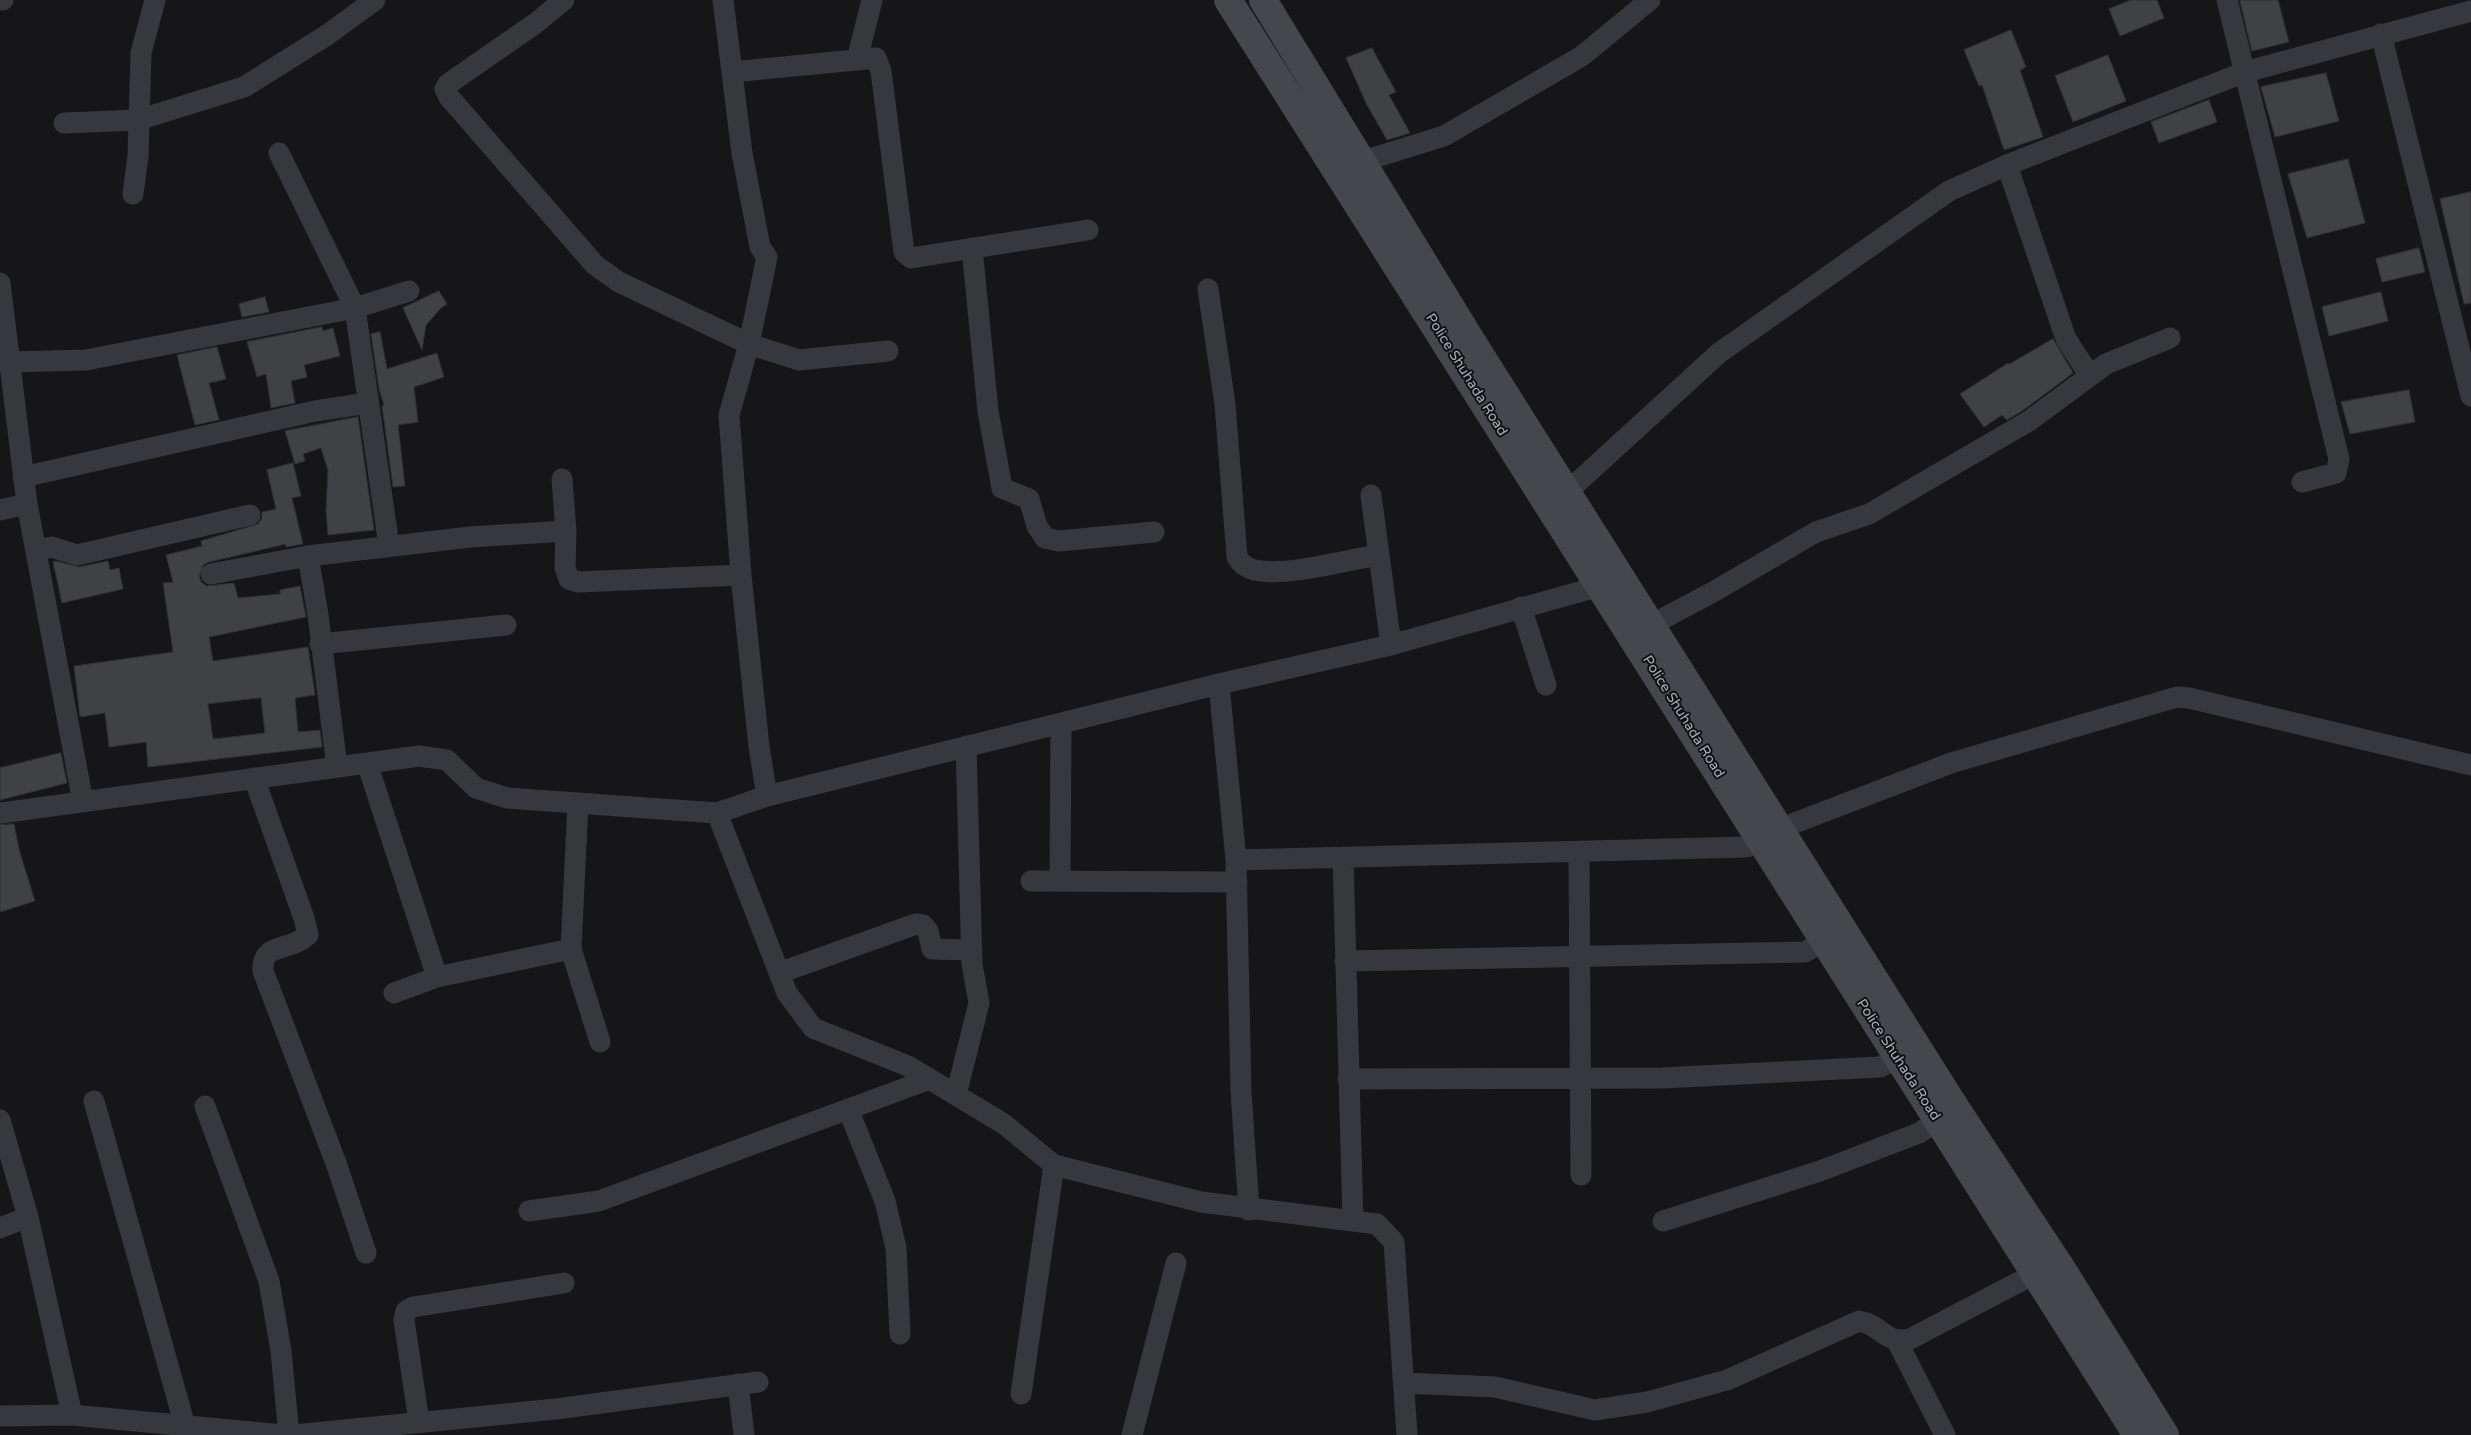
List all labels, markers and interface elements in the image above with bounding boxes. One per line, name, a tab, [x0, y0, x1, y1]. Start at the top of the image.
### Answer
street label: Police Shuhada Road	[1421, 311, 1511, 439]
street label: Police Shuhada Road	[1638, 653, 1728, 781]
street label: Police Shuhada Road	[1853, 996, 1943, 1124]

